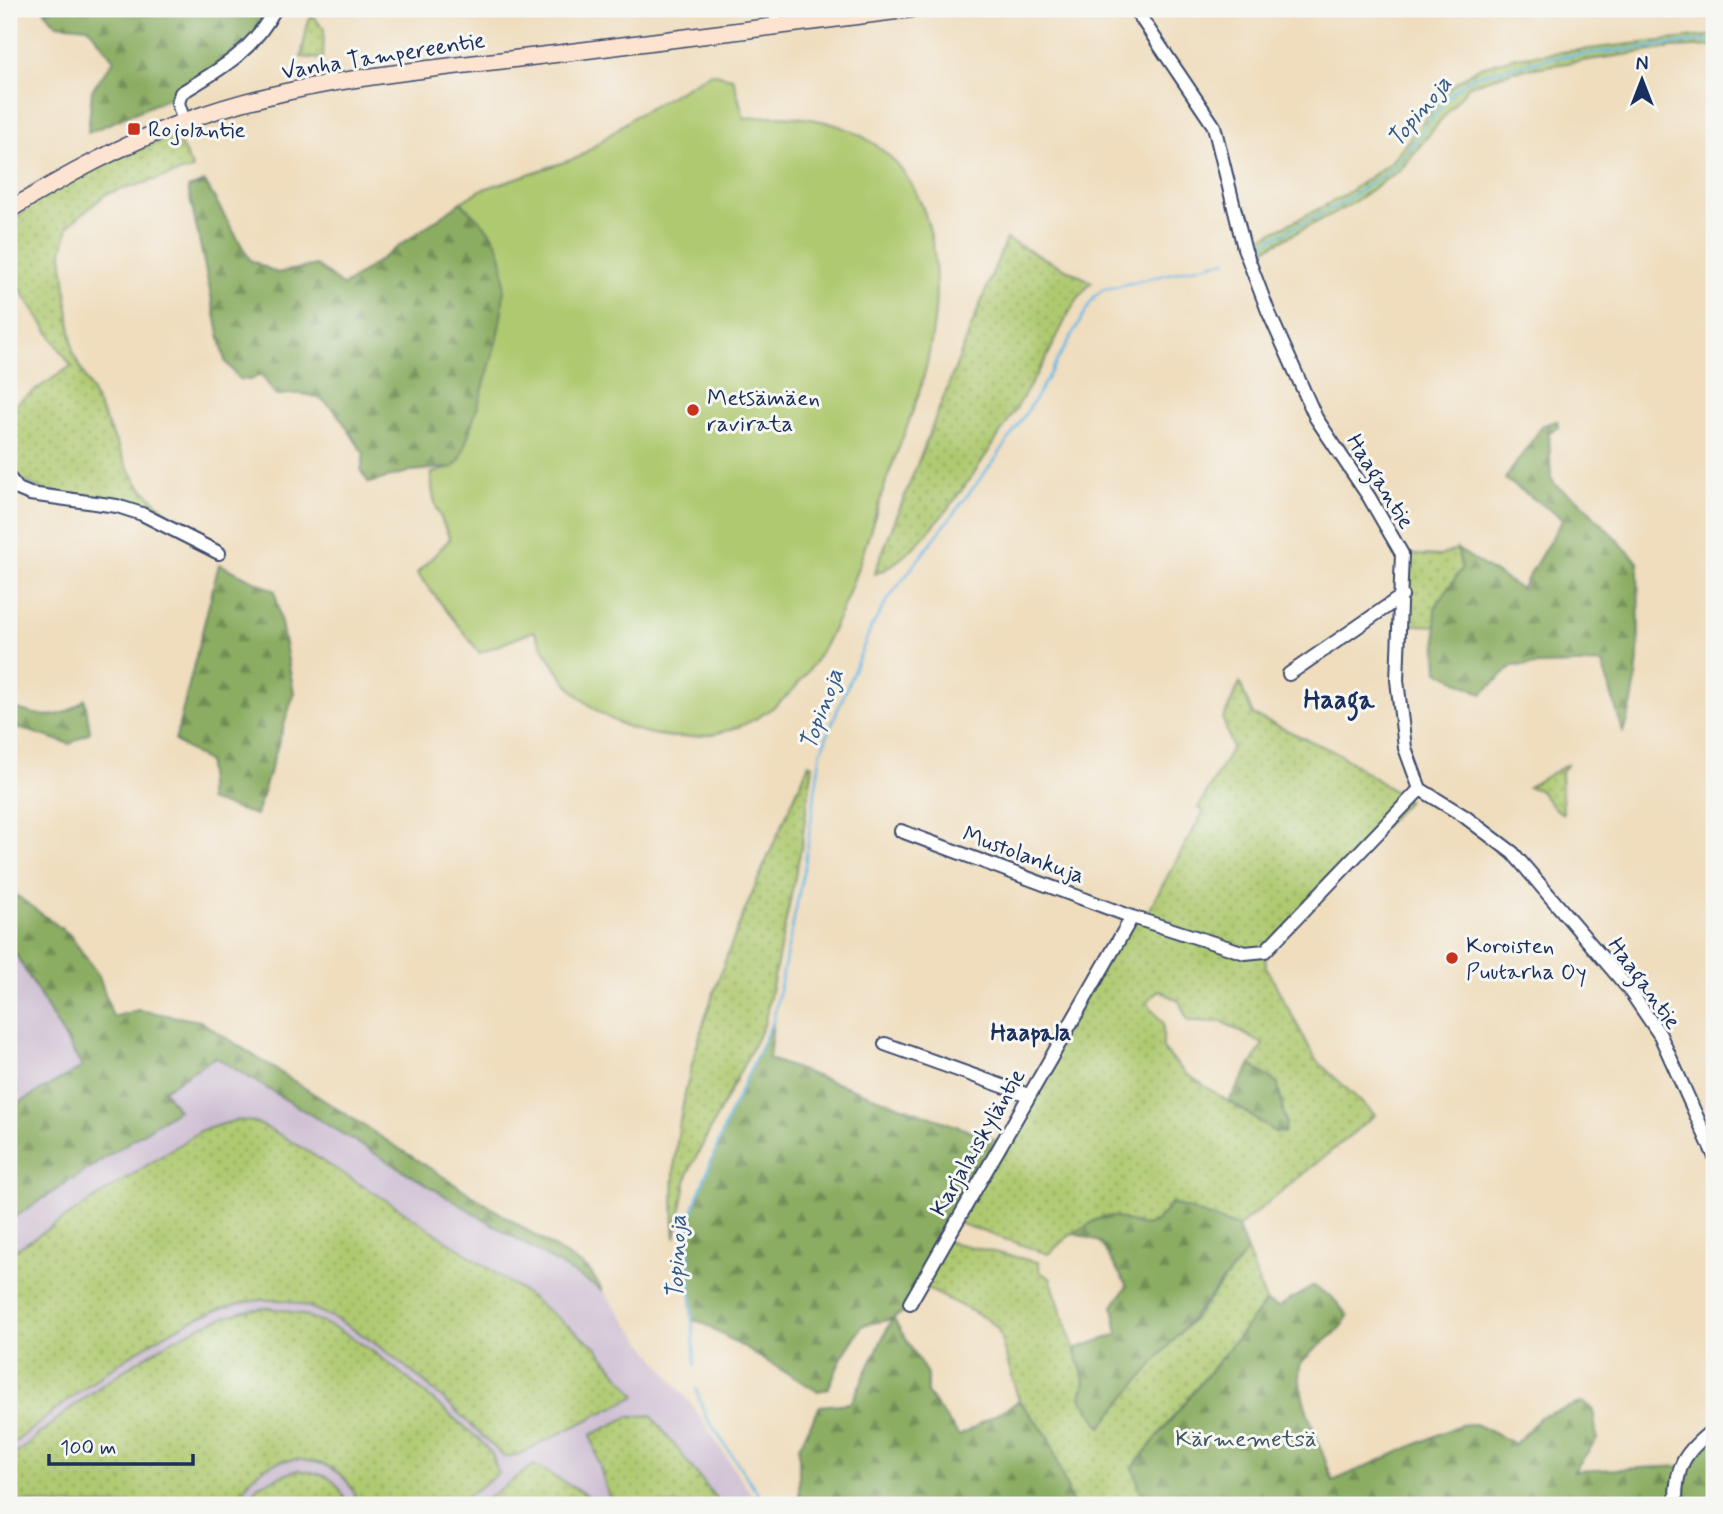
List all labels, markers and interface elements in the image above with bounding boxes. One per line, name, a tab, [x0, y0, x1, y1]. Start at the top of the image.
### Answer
street label: Vanha Tampereentie	[279, 26, 487, 88]
north arrow	[1608, 46, 1678, 116]
text: N	[1636, 52, 1648, 77]
water label: Topinoja	[1381, 69, 1459, 154]
place label: Rojolantie	[148, 116, 246, 146]
marker: Rojolantie	[126, 121, 142, 137]
place label: Metsämäen ravirata	[707, 384, 820, 440]
marker: Metsämäen ravirata	[685, 402, 701, 418]
street label: Haagantie	[1337, 429, 1420, 536]
water label: Topinoja	[793, 664, 852, 755]
district label: Haaga	[1304, 684, 1376, 721]
street label: Mustolankuja	[958, 820, 1089, 892]
place label: Koroisten Puutarha Oy	[1466, 932, 1587, 988]
street label: Haagantie	[1598, 932, 1687, 1037]
marker: Koroisten Puutarha Oy	[1444, 950, 1460, 966]
district label: Haapala	[991, 1018, 1071, 1049]
street label: Karjalaiskyläntie	[924, 1064, 1033, 1222]
water label: Topinoja	[661, 1214, 694, 1300]
scale bar	[49, 1423, 192, 1467]
park label: Kärmemetsä	[1175, 1425, 1317, 1455]
text: 100 m	[60, 1434, 116, 1462]

